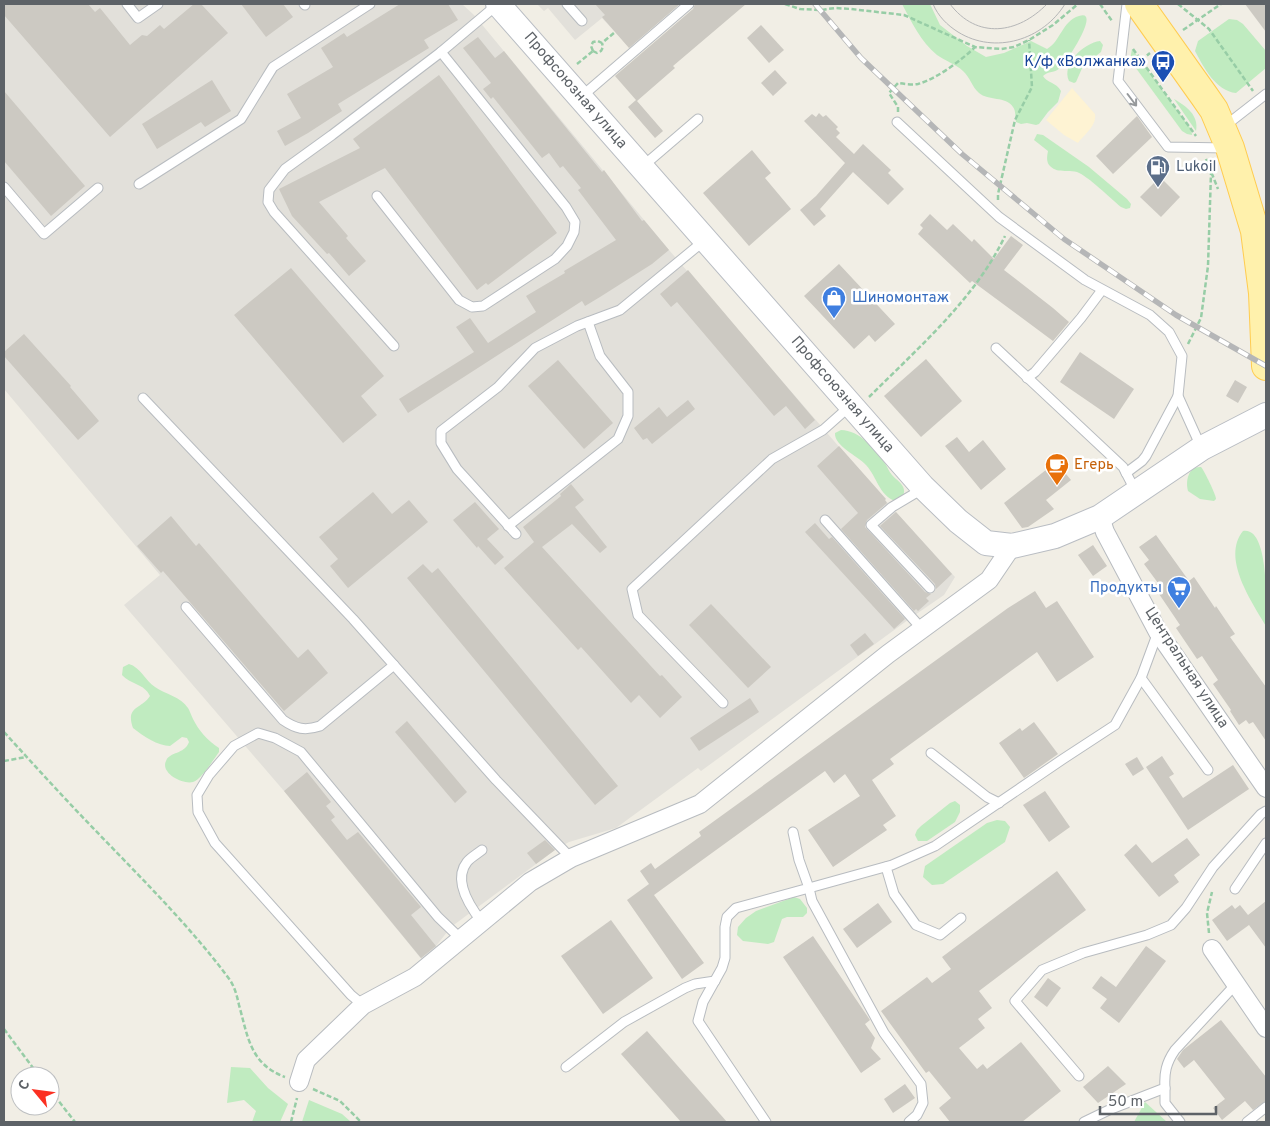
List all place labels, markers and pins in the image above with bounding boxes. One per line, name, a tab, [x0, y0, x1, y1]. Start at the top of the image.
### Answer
bus stop icon: К/ф «Волжанка»	[1150, 49, 1176, 83]
place label: К/ф «Волжанка»	[1024, 53, 1146, 72]
fuel station icon: Lukoil	[1145, 154, 1171, 188]
place label: Lukoil	[1176, 158, 1216, 177]
shop icon: Шиномонтаж	[821, 285, 847, 319]
place label: Шиномонтаж	[852, 289, 950, 308]
cafe icon: Егерь	[1044, 452, 1070, 486]
place label: Егерь	[1074, 456, 1114, 475]
supermarket icon: Продукты	[1166, 575, 1192, 609]
place label: Продукты	[1090, 579, 1162, 598]

